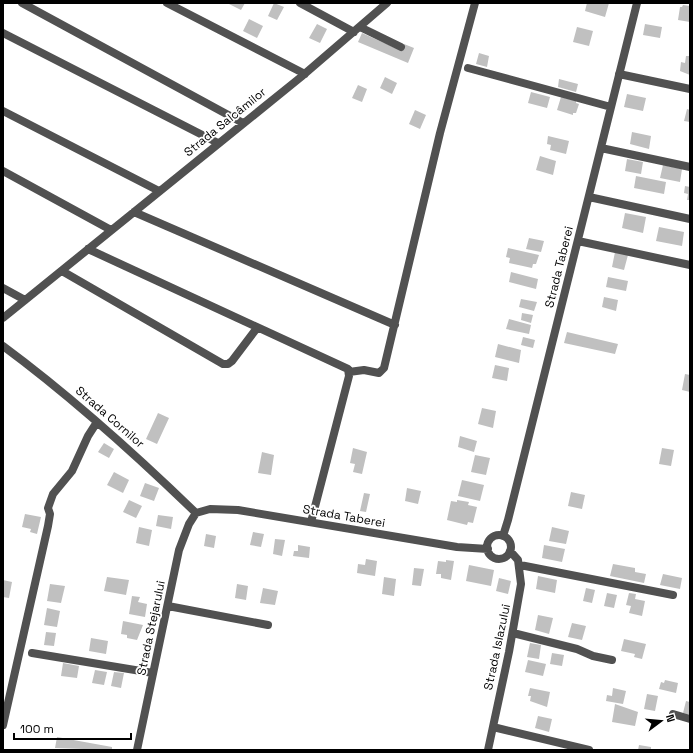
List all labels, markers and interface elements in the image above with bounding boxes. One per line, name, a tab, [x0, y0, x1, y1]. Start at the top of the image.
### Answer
street label: Strada Salcâmilor	[181, 84, 270, 160]
street label: Strada Taberei	[541, 225, 577, 309]
street label: Strada Cornilor	[72, 383, 148, 452]
street label: Strada Taberei	[302, 501, 387, 531]
street label: Strada Stejarului	[133, 579, 169, 677]
street label: Strada Islazului	[480, 602, 514, 691]
north arrow	[641, 701, 681, 741]
text: N	[663, 713, 678, 724]
scale bar	[14, 715, 131, 741]
text: 100 m	[20, 721, 54, 737]

